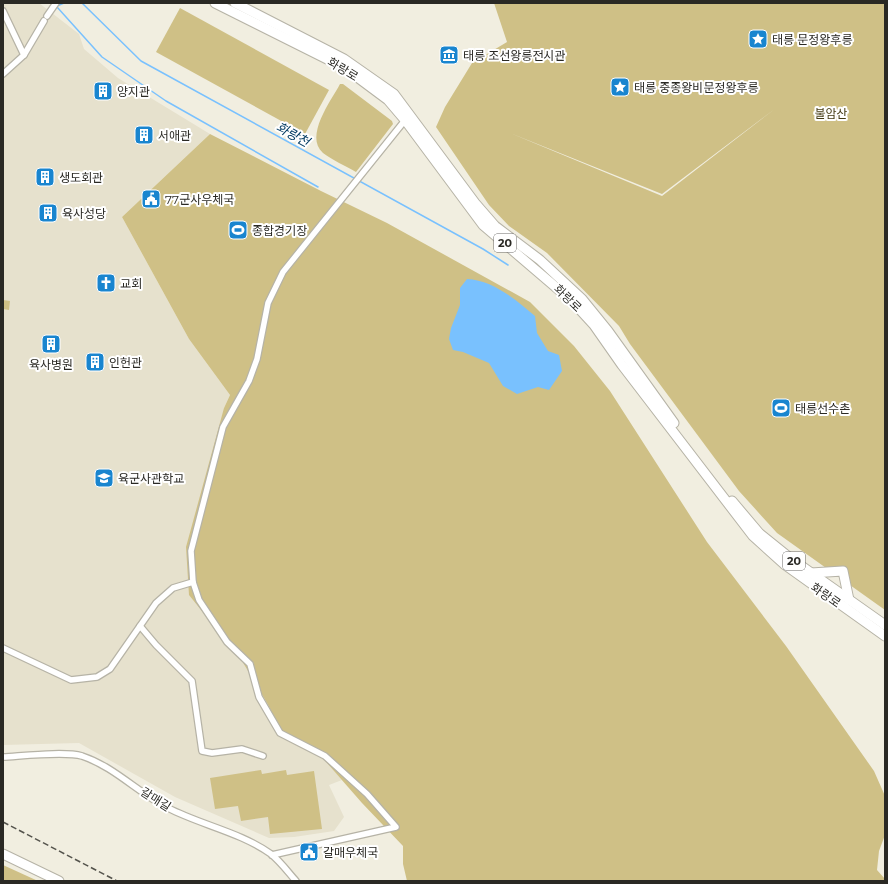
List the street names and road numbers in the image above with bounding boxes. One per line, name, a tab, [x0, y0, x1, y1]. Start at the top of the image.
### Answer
street label: 화랑로	[325, 54, 361, 84]
road number: 20	[494, 234, 516, 252]
street label: 화랑로	[551, 281, 585, 315]
road number: 20	[783, 552, 805, 570]
street label: 화랑로	[808, 579, 844, 611]
street label: 갈매길	[138, 784, 174, 814]

